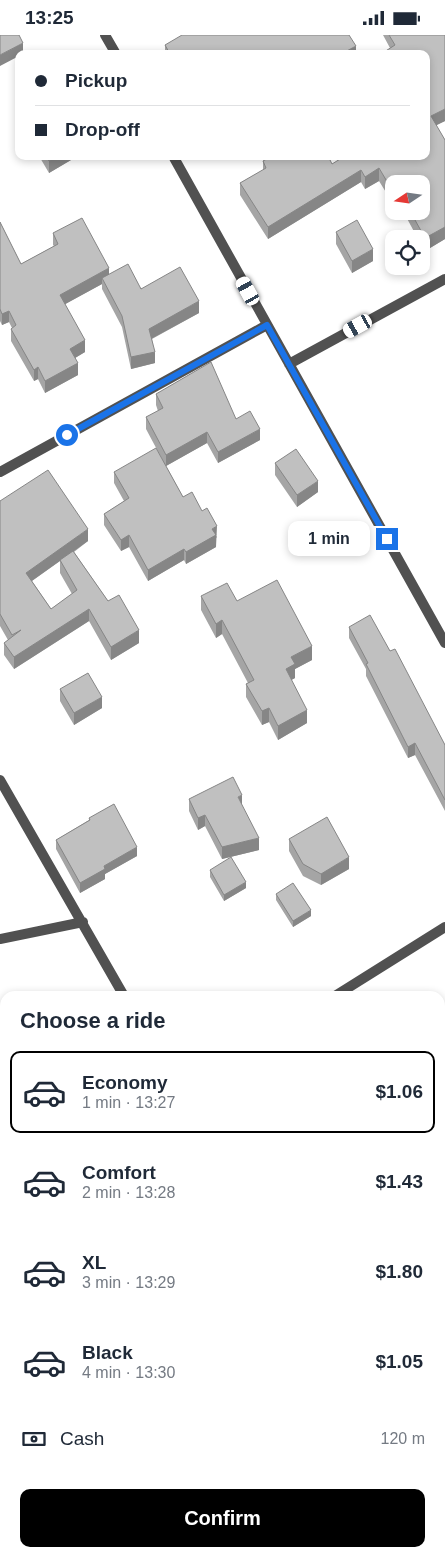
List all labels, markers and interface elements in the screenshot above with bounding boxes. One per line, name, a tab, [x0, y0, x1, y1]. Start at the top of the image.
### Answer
text: 13:25	[25, 7, 74, 28]
text: Pickup	[65, 70, 127, 91]
text: Drop-off	[65, 119, 140, 140]
north arrow	[385, 175, 430, 220]
map controls	[385, 175, 430, 275]
button: locate	[385, 230, 430, 275]
car	[234, 274, 261, 308]
car	[341, 312, 374, 340]
route start	[56, 424, 78, 446]
callout: 1 min	[287, 521, 370, 557]
route end	[376, 528, 398, 550]
text: 1 min	[308, 530, 350, 547]
text: Choose a ride	[20, 1008, 165, 1033]
icon: car	[22, 1070, 67, 1115]
text: Economy	[82, 1072, 168, 1093]
text: $1.06	[375, 1081, 423, 1102]
text: 1 min · 13:27	[82, 1094, 175, 1111]
icon: car	[22, 1160, 67, 1205]
text: Comfort	[82, 1162, 156, 1183]
text: $1.43	[375, 1171, 423, 1192]
text: 2 min · 13:28	[82, 1184, 175, 1201]
icon: car	[22, 1250, 67, 1295]
text: XL	[82, 1252, 106, 1273]
text: $1.80	[375, 1261, 423, 1282]
text: 3 min · 13:29	[82, 1274, 175, 1291]
icon: car	[22, 1340, 67, 1385]
text: Black	[82, 1342, 133, 1363]
text: $1.05	[375, 1351, 423, 1372]
text: 4 min · 13:30	[82, 1364, 175, 1381]
icon: cash	[20, 1425, 48, 1453]
text: Cash	[60, 1428, 104, 1449]
text: 120 m	[381, 1430, 425, 1447]
button: Confirm	[20, 1489, 425, 1547]

